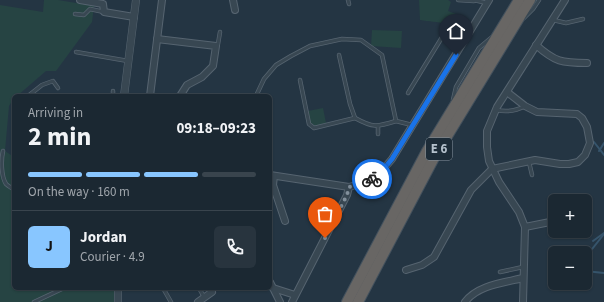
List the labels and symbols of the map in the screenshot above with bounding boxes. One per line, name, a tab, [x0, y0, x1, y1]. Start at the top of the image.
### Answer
pin	[439, 14, 473, 55]
road number: E 6	[426, 138, 452, 160]
courier	[352, 159, 392, 199]
pin	[308, 197, 342, 238]

